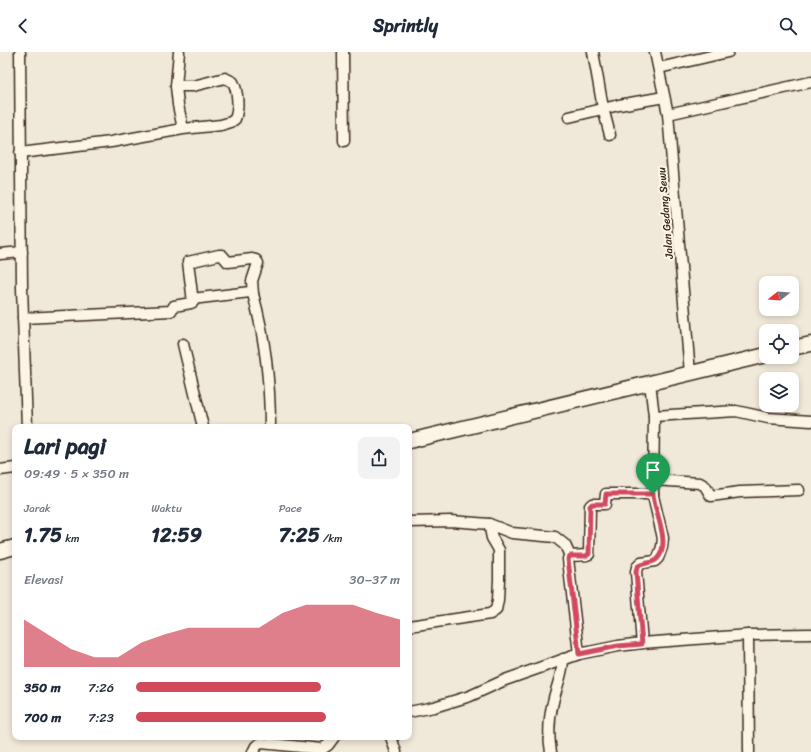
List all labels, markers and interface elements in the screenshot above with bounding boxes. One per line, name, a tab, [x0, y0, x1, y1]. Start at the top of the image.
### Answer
text: Sprintly	[373, 10, 438, 42]
icon: back	[12, 15, 34, 37]
icon: search	[777, 15, 799, 37]
street label: Jalan Gedang Sewu	[652, 166, 679, 261]
north arrow	[759, 276, 799, 316]
map controls	[759, 276, 799, 412]
button: locate	[759, 324, 799, 364]
button: layers	[759, 372, 799, 412]
text: Lari pagi	[24, 427, 106, 466]
button: share	[358, 437, 400, 479]
pin	[636, 453, 670, 494]
icon: arrive	[642, 459, 664, 481]
text: 09:49 · 5 × 350 m	[24, 462, 129, 485]
text: Jarak	[24, 499, 51, 518]
text: Waktu	[151, 499, 182, 518]
text: Pace	[279, 499, 302, 518]
text: 1.75	[24, 518, 62, 553]
text: 12:59	[151, 518, 202, 553]
text: 7:25	[279, 518, 320, 553]
text: km	[62, 529, 79, 548]
text: /km	[320, 529, 343, 548]
text: Elevasi	[24, 568, 63, 591]
text: 30–37 m	[349, 568, 400, 591]
text: 350 m	[24, 676, 61, 699]
text: 7:26	[88, 676, 114, 699]
text: 700 m	[24, 706, 61, 729]
text: 7:23	[88, 706, 114, 729]

